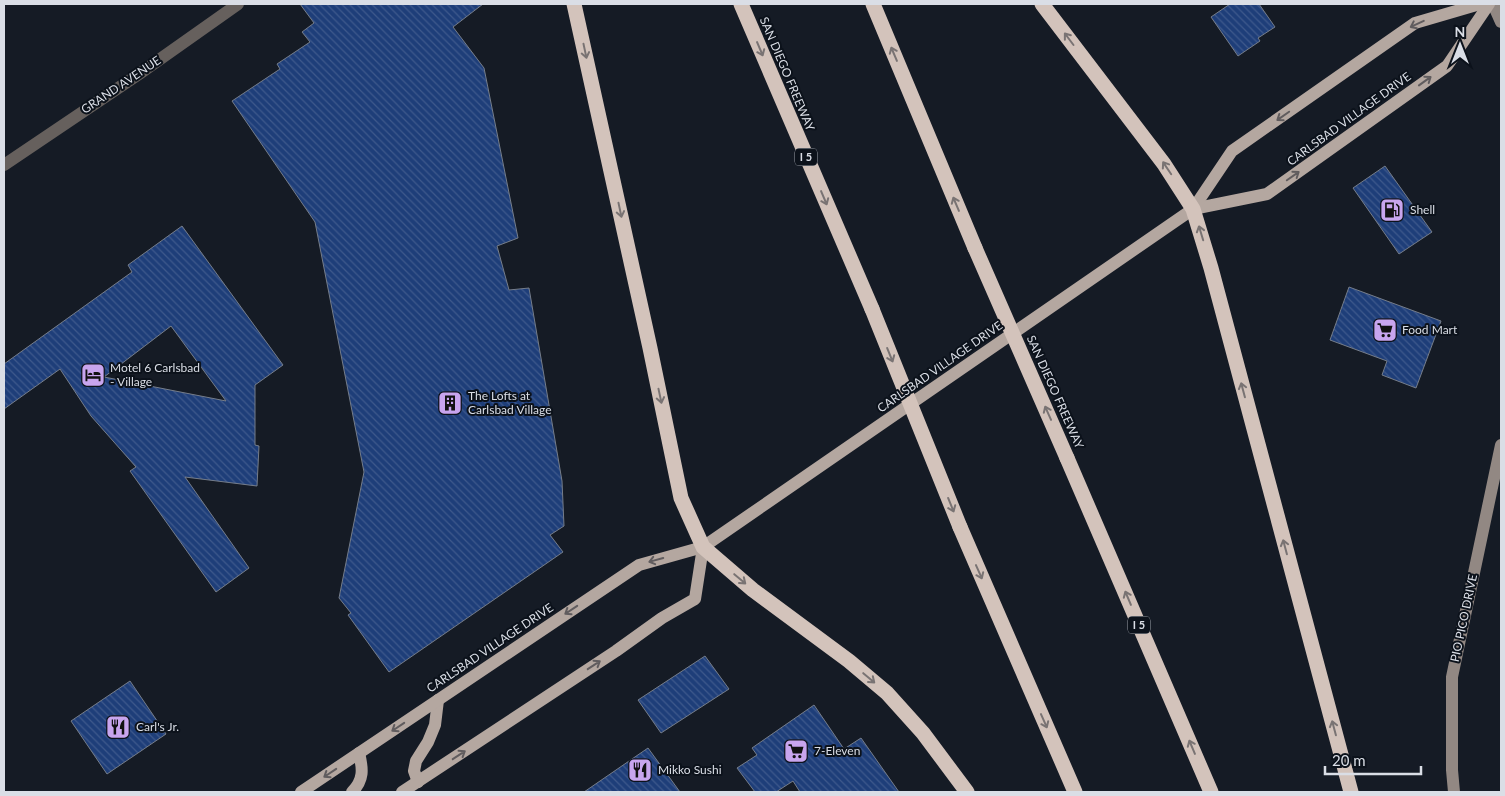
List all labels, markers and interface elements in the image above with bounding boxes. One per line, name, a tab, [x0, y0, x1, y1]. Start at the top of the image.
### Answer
street label: SAN DIEGO FREEWAY	[757, 15, 818, 133]
one-way arrow	[1410, 19, 1425, 29]
north arrow	[1435, 20, 1485, 70]
text: N	[1455, 23, 1465, 40]
one-way arrow	[1064, 32, 1074, 46]
one-way arrow	[755, 41, 765, 56]
one-way arrow	[581, 43, 590, 59]
one-way arrow	[888, 46, 897, 61]
street label: GRAND AVENUE	[78, 52, 163, 117]
street label: CARLSBAD VILLAGE DRIVE	[1284, 69, 1414, 169]
one-way arrow	[1418, 76, 1432, 86]
one-way arrow	[1276, 111, 1290, 121]
road number: I 5	[795, 148, 817, 166]
one-way arrow	[1161, 162, 1171, 176]
one-way arrow	[1286, 171, 1300, 181]
one-way arrow	[819, 190, 829, 205]
one-way arrow	[951, 196, 960, 211]
fuel station icon: Shell	[1379, 197, 1405, 223]
one-way arrow	[616, 201, 625, 217]
place label: Shell	[1410, 202, 1435, 217]
one-way arrow	[1195, 226, 1205, 242]
supermarket icon: Food Mart	[1372, 317, 1398, 343]
street label: CARLSBAD VILLAGE DRIVE	[874, 318, 1005, 416]
place label: Food Mart	[1402, 322, 1458, 337]
street label: SAN DIEGO FREEWAY	[1024, 333, 1087, 451]
one-way arrow	[886, 347, 895, 362]
place label: Motel 6 Carlsbad - Village	[110, 360, 200, 389]
hotel icon: Motel 6 Carlsbad - Village	[80, 362, 106, 388]
one-way arrow	[1238, 383, 1248, 399]
place label: The Lofts at Carlsbad Village	[468, 388, 552, 417]
one-way arrow	[656, 388, 665, 404]
building icon: The Lofts at Carlsbad Village	[437, 390, 463, 416]
one-way arrow	[1042, 406, 1052, 421]
one-way arrow	[947, 497, 956, 512]
one-way arrow	[1280, 540, 1289, 556]
one-way arrow	[648, 556, 664, 565]
one-way arrow	[975, 564, 985, 579]
one-way arrow	[734, 573, 747, 584]
street label: PIO PICO DRIVE	[1447, 573, 1480, 663]
one-way arrow	[1122, 591, 1132, 606]
street label: CARLSBAD VILLAGE DRIVE	[424, 600, 556, 696]
one-way arrow	[564, 605, 578, 616]
road number: I 5	[1128, 616, 1150, 634]
one-way arrow	[587, 660, 601, 670]
one-way arrow	[862, 672, 875, 683]
one-way arrow	[1040, 713, 1050, 728]
restaurant icon: Carl's Jr.	[105, 714, 131, 740]
place label: Carl's Jr.	[136, 719, 179, 734]
one-way arrow	[1328, 721, 1338, 737]
one-way arrow	[391, 722, 405, 732]
supermarket icon: 7-Eleven	[783, 738, 809, 764]
one-way arrow	[1186, 740, 1195, 755]
place label: 7-Eleven	[814, 743, 860, 758]
scale bar	[1325, 744, 1421, 776]
one-way arrow	[451, 750, 465, 760]
text: 20 m	[1332, 751, 1366, 769]
restaurant icon: Mikko Sushi	[627, 757, 653, 783]
place label: Mikko Sushi	[658, 762, 722, 777]
one-way arrow	[323, 768, 337, 778]

